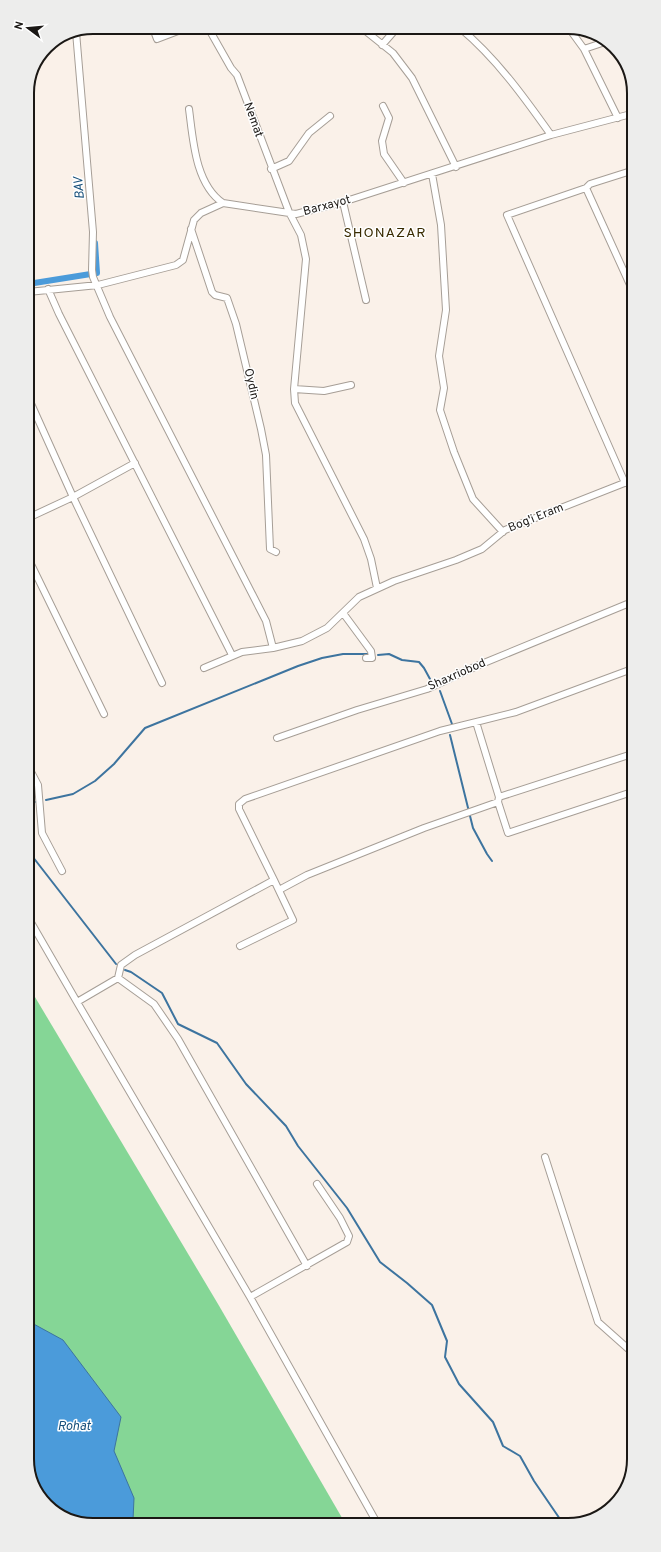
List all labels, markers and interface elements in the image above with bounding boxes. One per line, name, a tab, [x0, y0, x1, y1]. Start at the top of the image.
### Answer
north arrow	[8, 8, 48, 48]
text: N	[12, 20, 27, 31]
street label: Nemat	[239, 100, 267, 140]
water label: BAV	[71, 174, 89, 200]
street label: Barxayot	[301, 192, 353, 220]
district label: SHONAZAR	[343, 225, 427, 242]
street label: Oydin	[240, 367, 262, 401]
street label: Bog'i Eram	[506, 500, 566, 536]
street label: Shaxriobod	[426, 655, 488, 695]
water label: Rohat	[57, 1419, 92, 1435]

